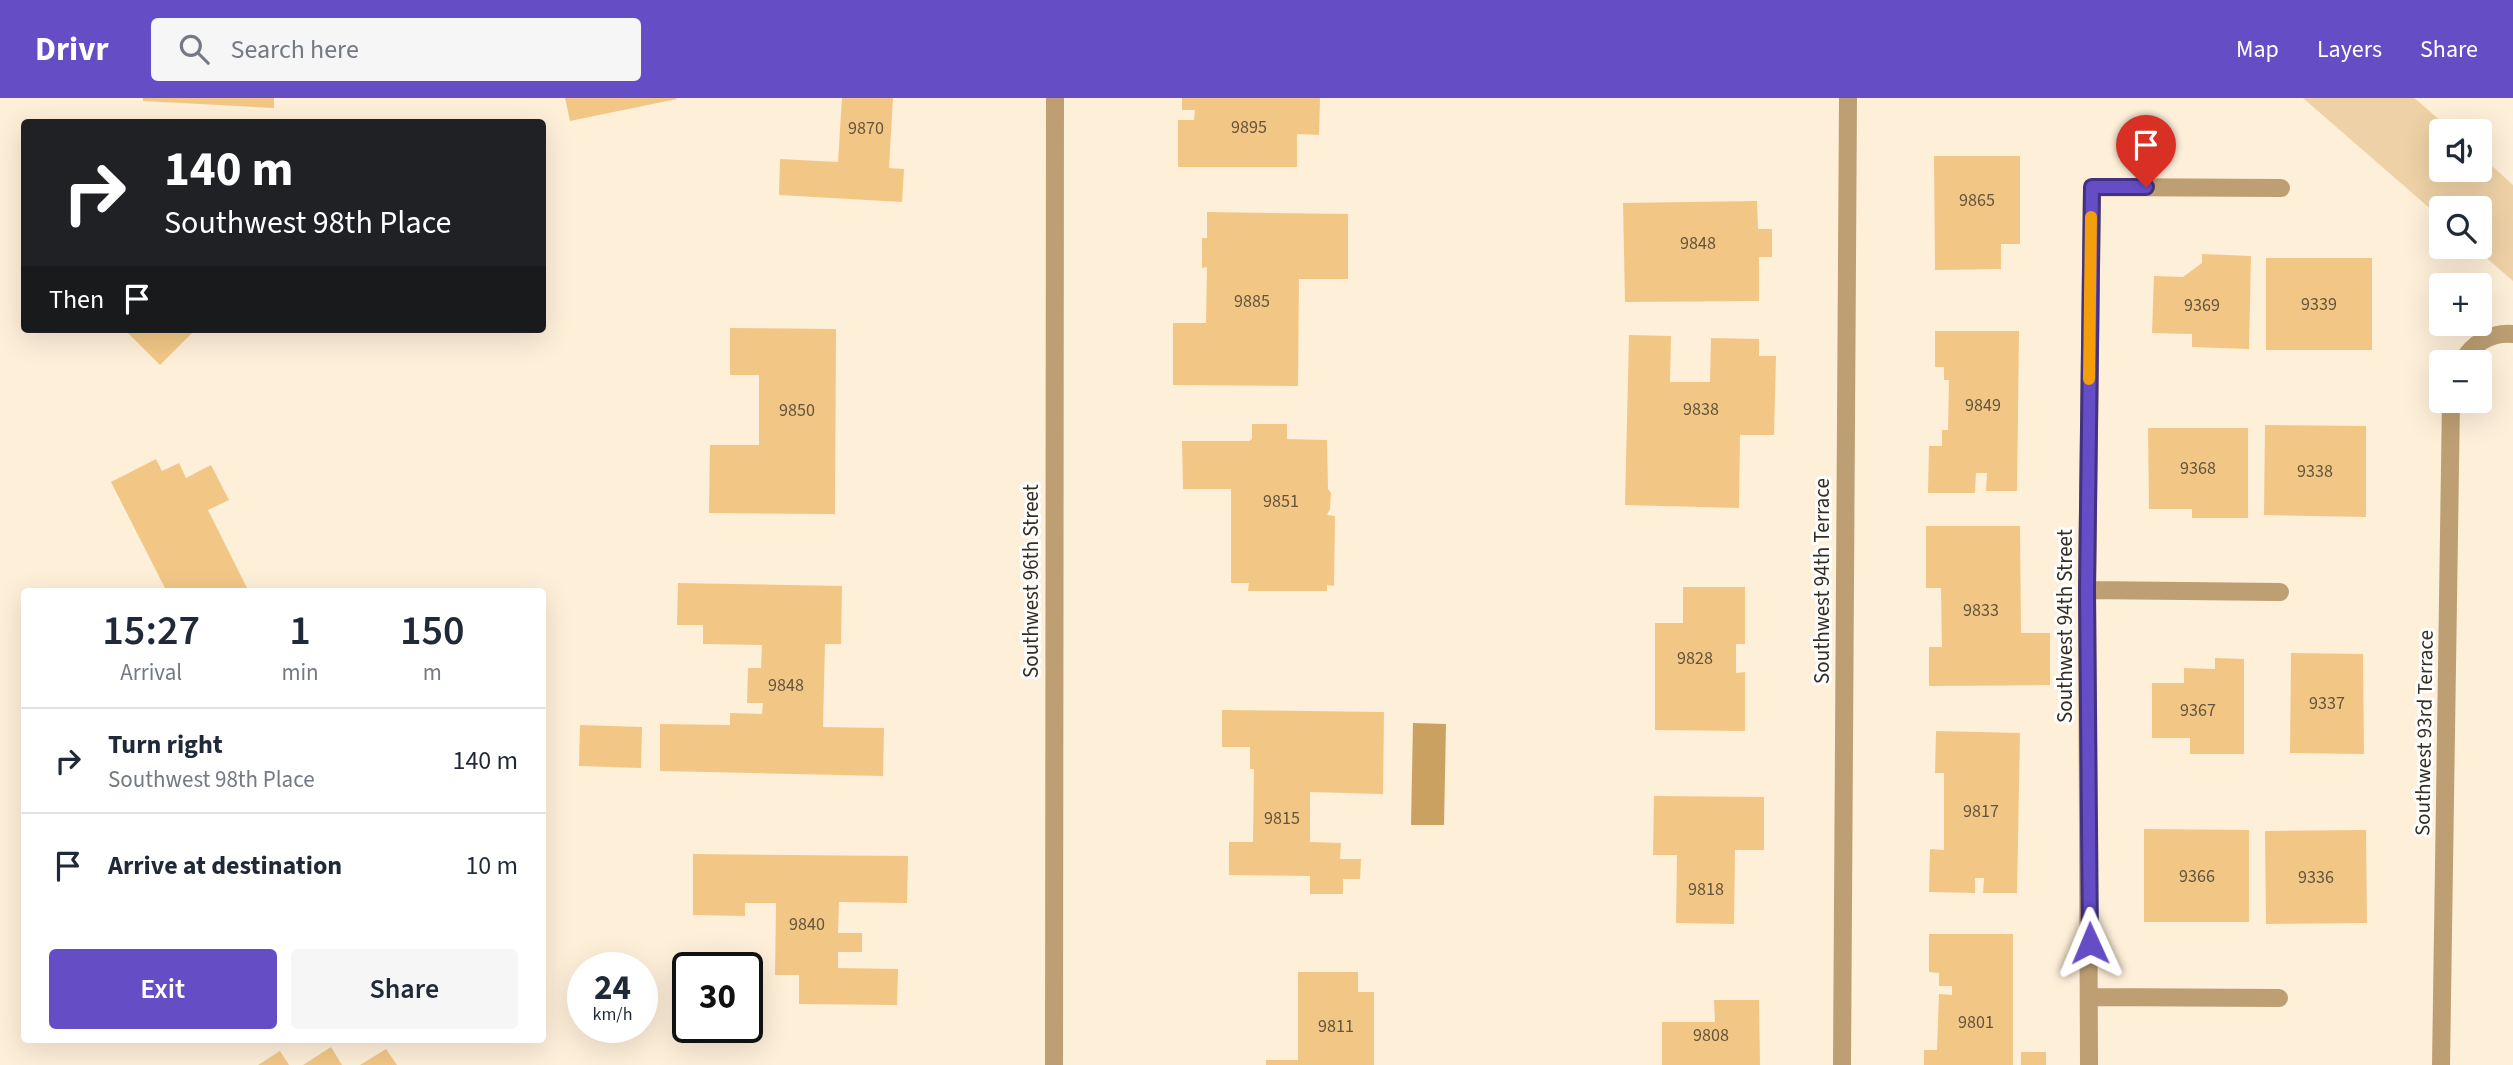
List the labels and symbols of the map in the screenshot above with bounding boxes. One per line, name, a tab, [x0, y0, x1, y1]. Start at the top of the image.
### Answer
house number: 9895	[1231, 115, 1267, 140]
pin	[2116, 115, 2176, 187]
house number: 9870	[848, 116, 884, 141]
house number: 9865	[1959, 188, 1995, 213]
house number: 9848	[1680, 231, 1716, 256]
house number: 9885	[1234, 289, 1270, 314]
house number: 9339	[2301, 292, 2337, 317]
house number: 9369	[2184, 293, 2220, 318]
house number: 9849	[1965, 393, 2001, 418]
house number: 9838	[1683, 397, 1719, 422]
house number: 9850	[779, 398, 815, 423]
house number: 9368	[2180, 456, 2216, 481]
house number: 9338	[2297, 459, 2333, 484]
street label: Southwest 94th Terrace	[1807, 478, 1837, 684]
street label: Southwest 96th Street	[1016, 484, 1046, 678]
house number: 9851	[1263, 489, 1299, 514]
street label: Southwest 94th Street	[2050, 529, 2080, 723]
house number: 9833	[1963, 598, 1999, 623]
street label: Southwest 93rd Terrace	[2407, 630, 2441, 836]
house number: 9828	[1677, 646, 1713, 671]
house number: 9848	[768, 673, 804, 698]
house number: 9337	[2309, 691, 2345, 716]
house number: 9367	[2180, 698, 2216, 723]
house number: 9817	[1963, 799, 1999, 824]
house number: 9815	[1264, 806, 1300, 831]
house number: 9366	[2179, 864, 2215, 889]
house number: 9336	[2298, 865, 2334, 890]
house number: 9818	[1688, 877, 1724, 902]
position arrow	[2053, 906, 2127, 980]
house number: 9840	[789, 912, 825, 937]
speed limit sign: 30	[672, 952, 763, 1043]
house number: 9801	[1958, 1010, 1994, 1035]
house number: 9811	[1318, 1014, 1354, 1039]
house number: 9808	[1693, 1023, 1729, 1048]

